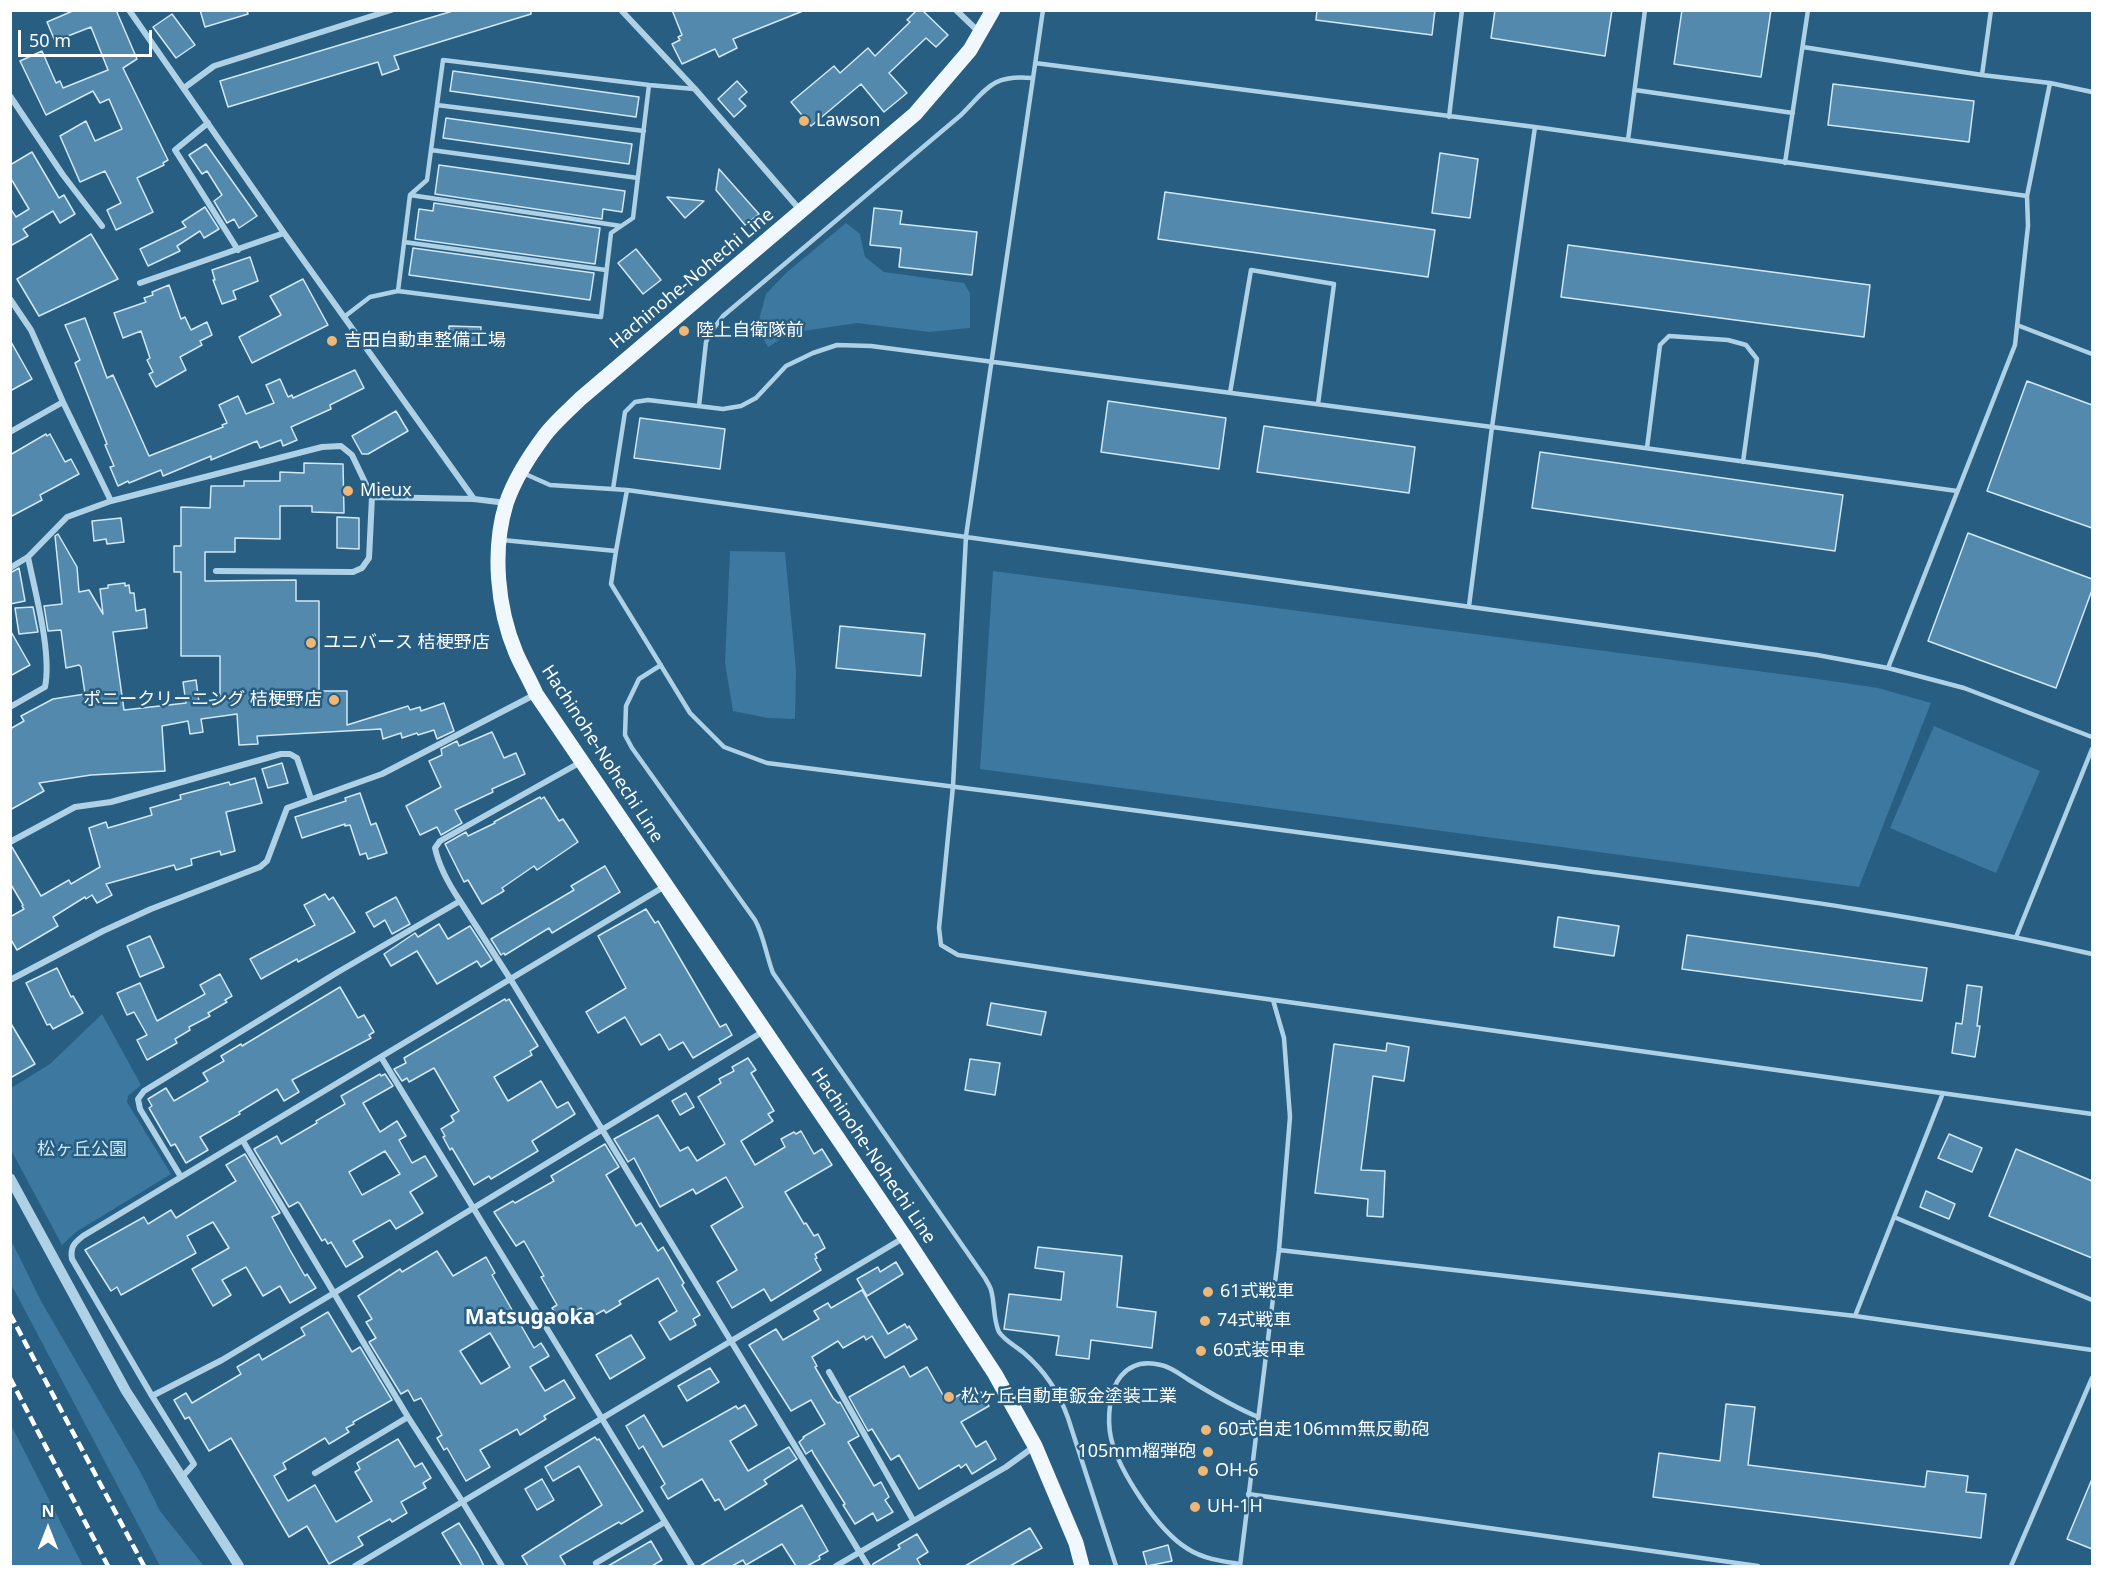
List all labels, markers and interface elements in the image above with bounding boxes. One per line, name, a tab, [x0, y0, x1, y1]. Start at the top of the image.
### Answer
scale bar	[21, 18, 154, 56]
text: 50 m	[29, 28, 71, 52]
place label: Lawson	[816, 110, 880, 132]
marker: Lawson	[797, 114, 811, 128]
street label: Hachinohe-Nohechi Line	[606, 204, 778, 354]
place label: 陸上自衛隊前	[696, 320, 804, 342]
marker: 陸上自衛隊前	[677, 324, 691, 338]
place label: 吉田自動車整備工場	[344, 330, 506, 352]
marker: 吉田自動車整備工場	[325, 334, 339, 348]
place label: Mieux	[360, 480, 412, 502]
marker: Mieux	[341, 484, 355, 498]
place label: ユニバース 桔梗野店	[323, 632, 490, 654]
marker: ユニバース 桔梗野店	[304, 636, 318, 650]
street label: Hachinohe-Nohechi Line	[537, 661, 667, 847]
place label: ポニークリーニング 桔梗野店	[83, 689, 322, 711]
marker: ポニークリーニング 桔梗野店	[327, 693, 341, 707]
street label: Hachinohe-Nohechi Line	[806, 1064, 940, 1248]
park label: 松ヶ丘公園	[37, 1139, 127, 1161]
place label: 61式戦車	[1220, 1281, 1295, 1303]
marker: 61式戦車	[1201, 1285, 1215, 1299]
district label: Matsugaoka	[465, 1305, 595, 1331]
place label: 74式戦車	[1217, 1310, 1292, 1332]
marker: 74式戦車	[1198, 1314, 1212, 1328]
place label: 60式装甲車	[1213, 1340, 1306, 1362]
marker: 60式装甲車	[1194, 1344, 1208, 1358]
place label: 松ヶ丘自動車鈑金塗装工業	[961, 1386, 1177, 1408]
marker: 松ヶ丘自動車鈑金塗装工業	[942, 1390, 956, 1404]
place label: 60式自走106mm無反動砲	[1218, 1419, 1429, 1441]
marker: 60式自走106mm無反動砲	[1199, 1423, 1213, 1437]
place label: 105mm榴弾砲	[1077, 1441, 1196, 1463]
marker: 105mm榴弾砲	[1201, 1445, 1215, 1459]
place label: OH-6	[1215, 1460, 1258, 1482]
marker: OH-6	[1196, 1464, 1210, 1478]
place label: UH-1H	[1207, 1496, 1263, 1518]
north arrow	[18, 1499, 78, 1559]
text: N	[41, 1500, 55, 1522]
marker: UH-1H	[1188, 1500, 1202, 1514]

